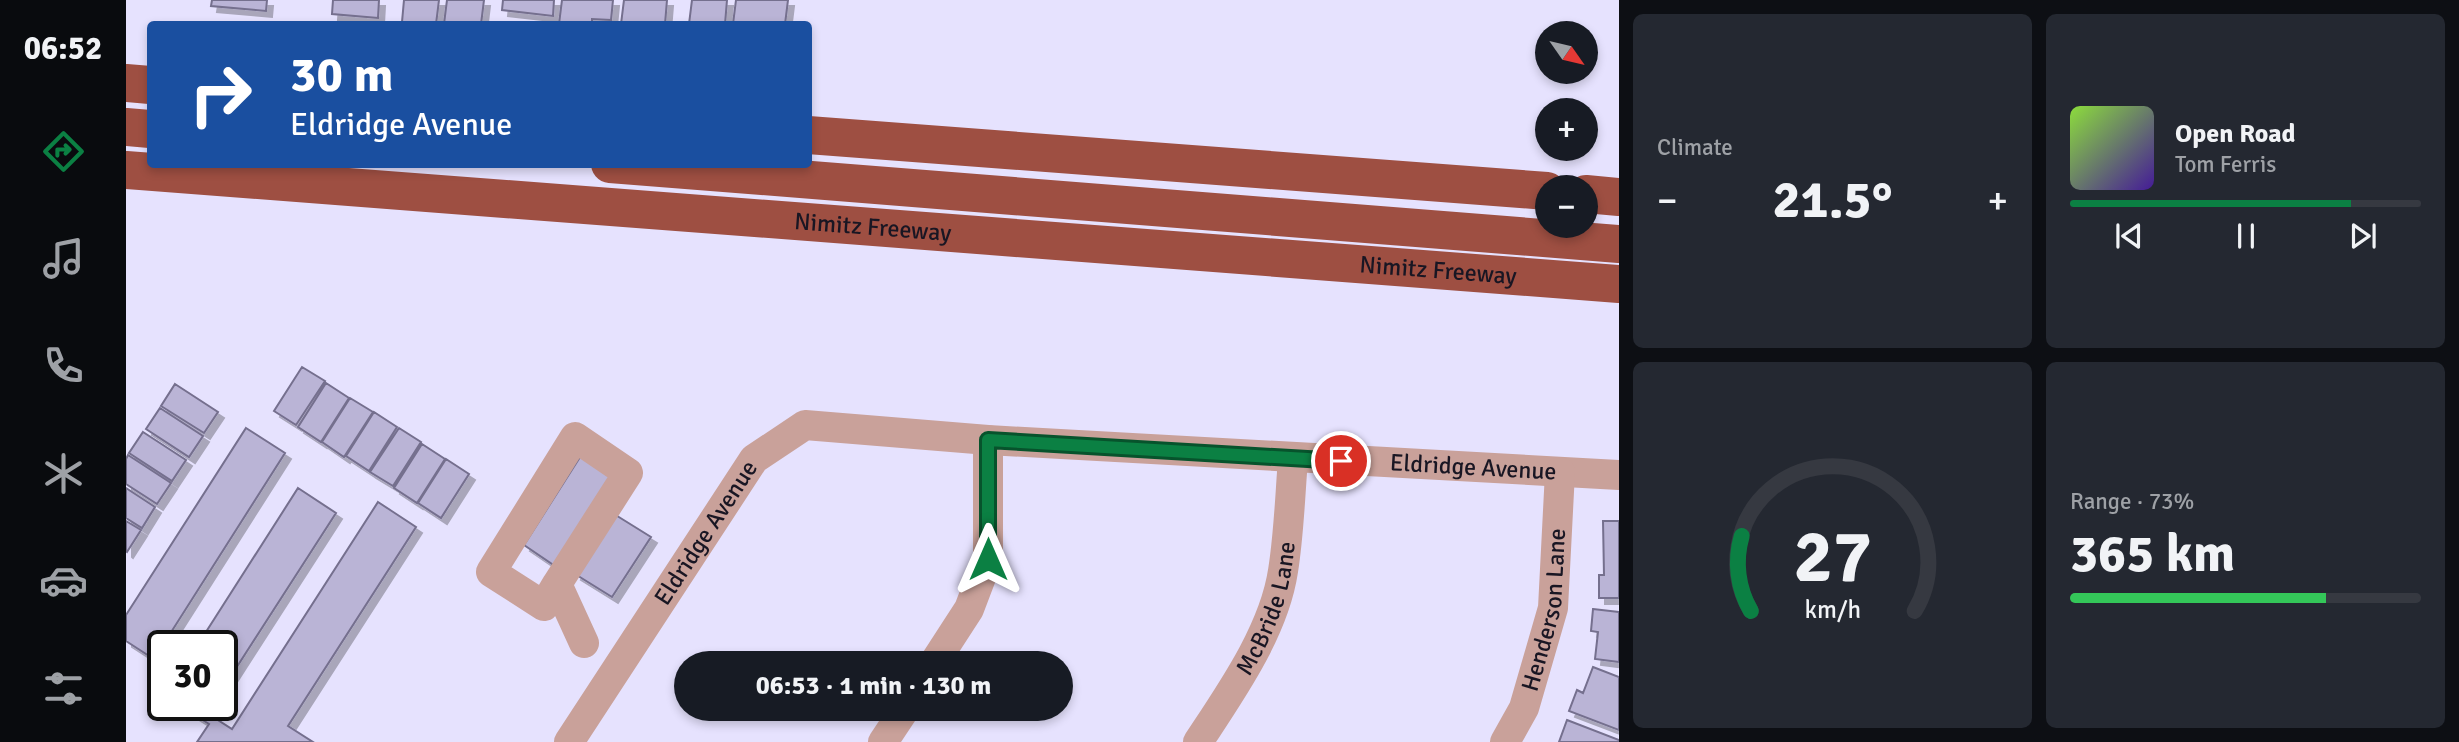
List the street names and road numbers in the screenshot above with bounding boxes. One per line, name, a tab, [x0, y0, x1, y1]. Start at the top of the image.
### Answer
street label: Nimitz Freeway	[793, 206, 952, 248]
street label: Nimitz Freeway	[1359, 249, 1518, 291]
street label: Eldridge Avenue	[1389, 447, 1557, 487]
street label: Eldridge Avenue	[648, 455, 764, 611]
street label: Henderson Lane	[1515, 527, 1572, 695]
street label: McBride Lane	[1229, 540, 1302, 681]

